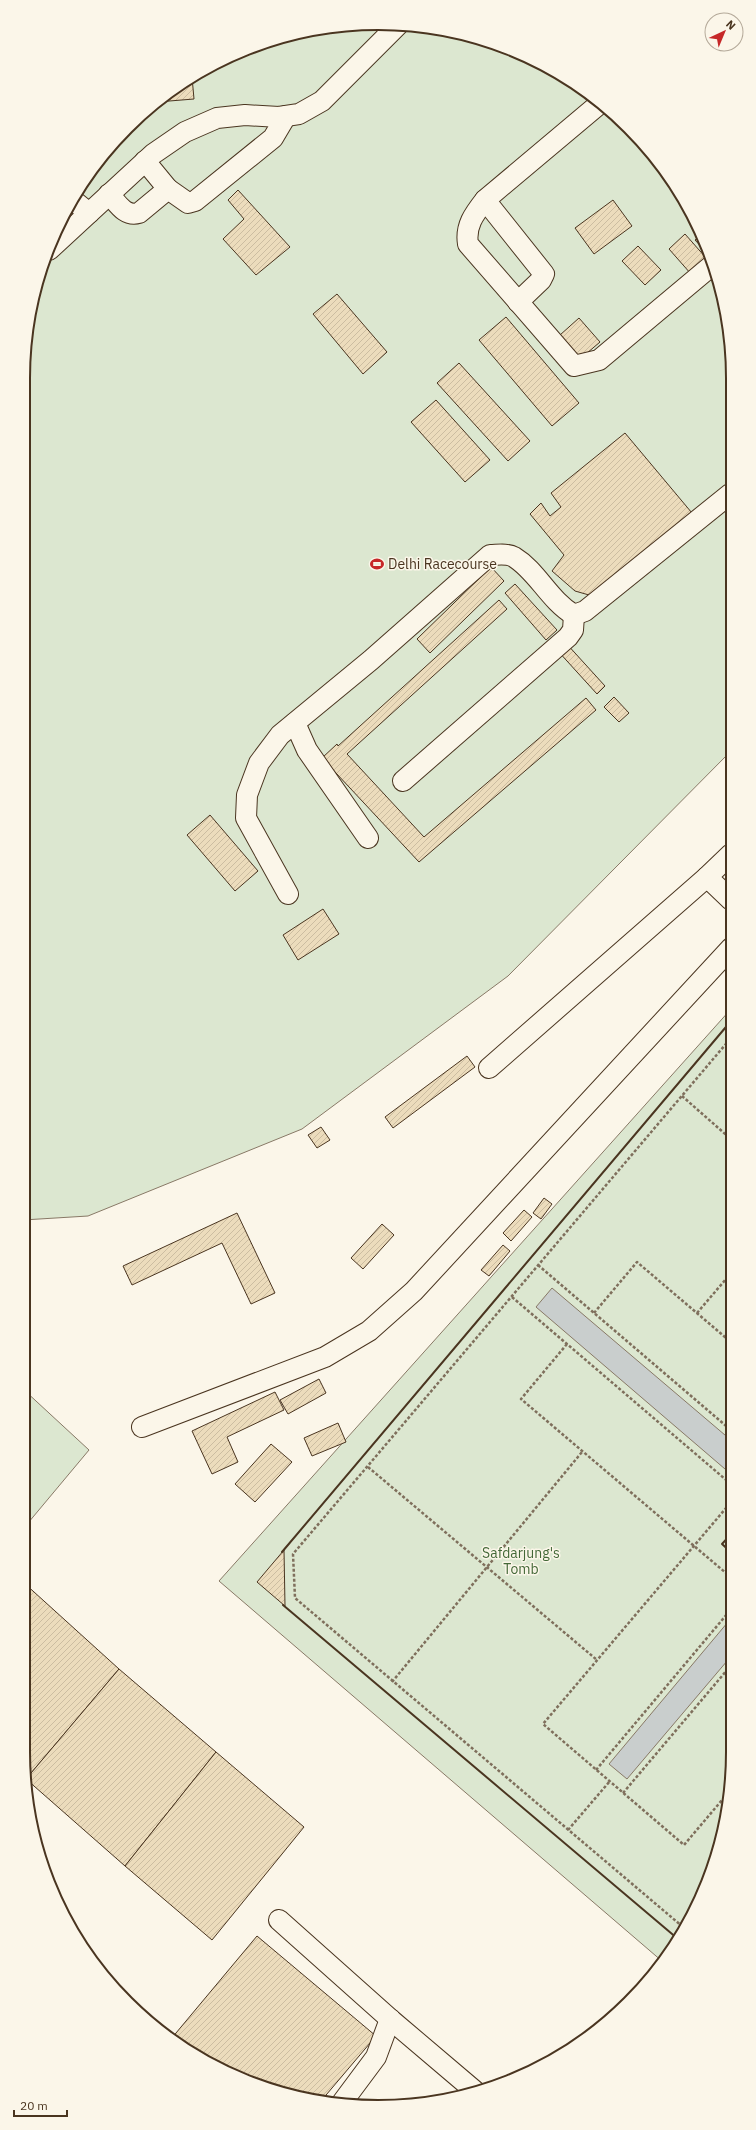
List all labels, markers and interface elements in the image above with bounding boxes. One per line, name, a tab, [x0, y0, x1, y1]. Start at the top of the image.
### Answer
north arrow	[704, 12, 744, 52]
text: N	[723, 17, 739, 33]
place label: Delhi Racecourse	[388, 555, 497, 573]
sports icon: Delhi Racecourse	[369, 556, 385, 572]
park label: Safdarjung's Tomb	[482, 1544, 560, 1578]
scale bar	[14, 2092, 67, 2118]
text: 20 m	[20, 2098, 48, 2113]

